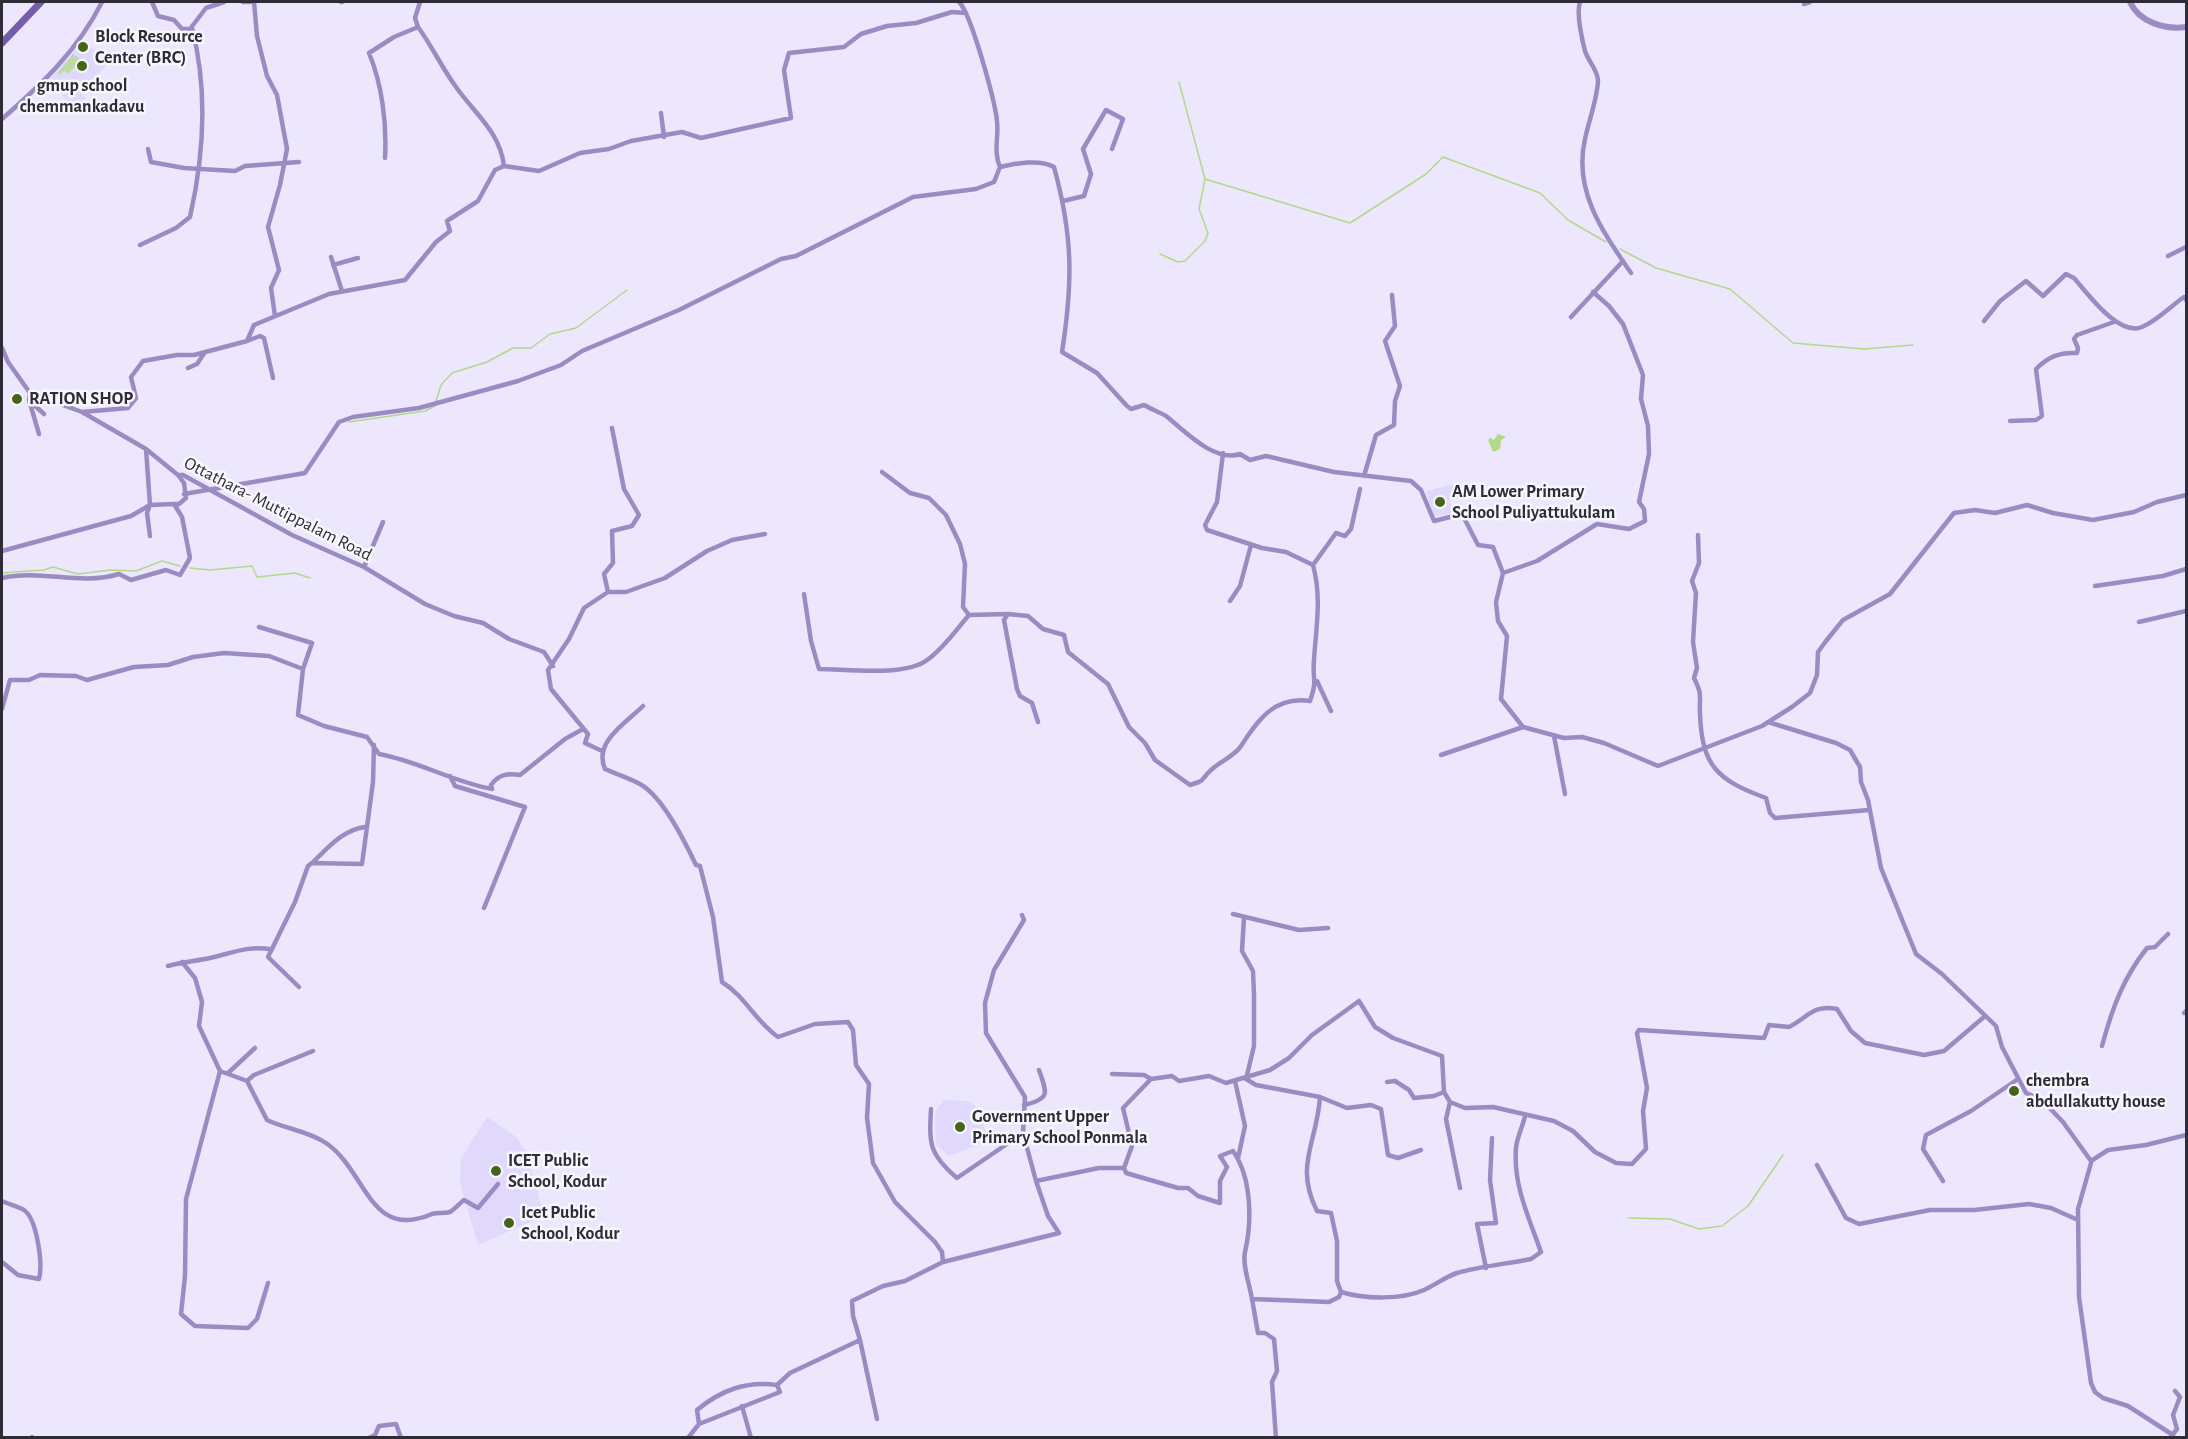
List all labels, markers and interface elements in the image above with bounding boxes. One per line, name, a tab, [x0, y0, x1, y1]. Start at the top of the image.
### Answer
place label: Block Resource Center (BRC)	[95, 26, 203, 68]
marker: Block Resource Center (BRC)	[76, 40, 90, 54]
marker: gmup school chemmankadavu	[75, 59, 89, 73]
place label: gmup school chemmankadavu	[20, 75, 144, 118]
place label: RATION SHOP	[29, 388, 133, 410]
marker: RATION SHOP	[10, 392, 24, 406]
street label: Ottathara- Muttippalam Road	[180, 452, 376, 566]
place label: AM Lower Primary School Puliyattukulam	[1452, 481, 1615, 524]
marker: AM Lower Primary School Puliyattukulam	[1433, 495, 1447, 509]
place label: chembra abdullakutty house	[2026, 1070, 2166, 1112]
marker: chembra abdullakutty house	[2007, 1084, 2021, 1098]
place label: Government Upper Primary School Ponmala	[972, 1106, 1148, 1148]
marker: Government Upper Primary School Ponmala	[953, 1120, 967, 1134]
place label: ICET Public School, Kodur	[508, 1150, 607, 1192]
marker: ICET Public School, Kodur	[489, 1164, 503, 1178]
place label: Icet Public School, Kodur	[521, 1202, 620, 1244]
marker: Icet Public School, Kodur	[502, 1216, 516, 1230]

